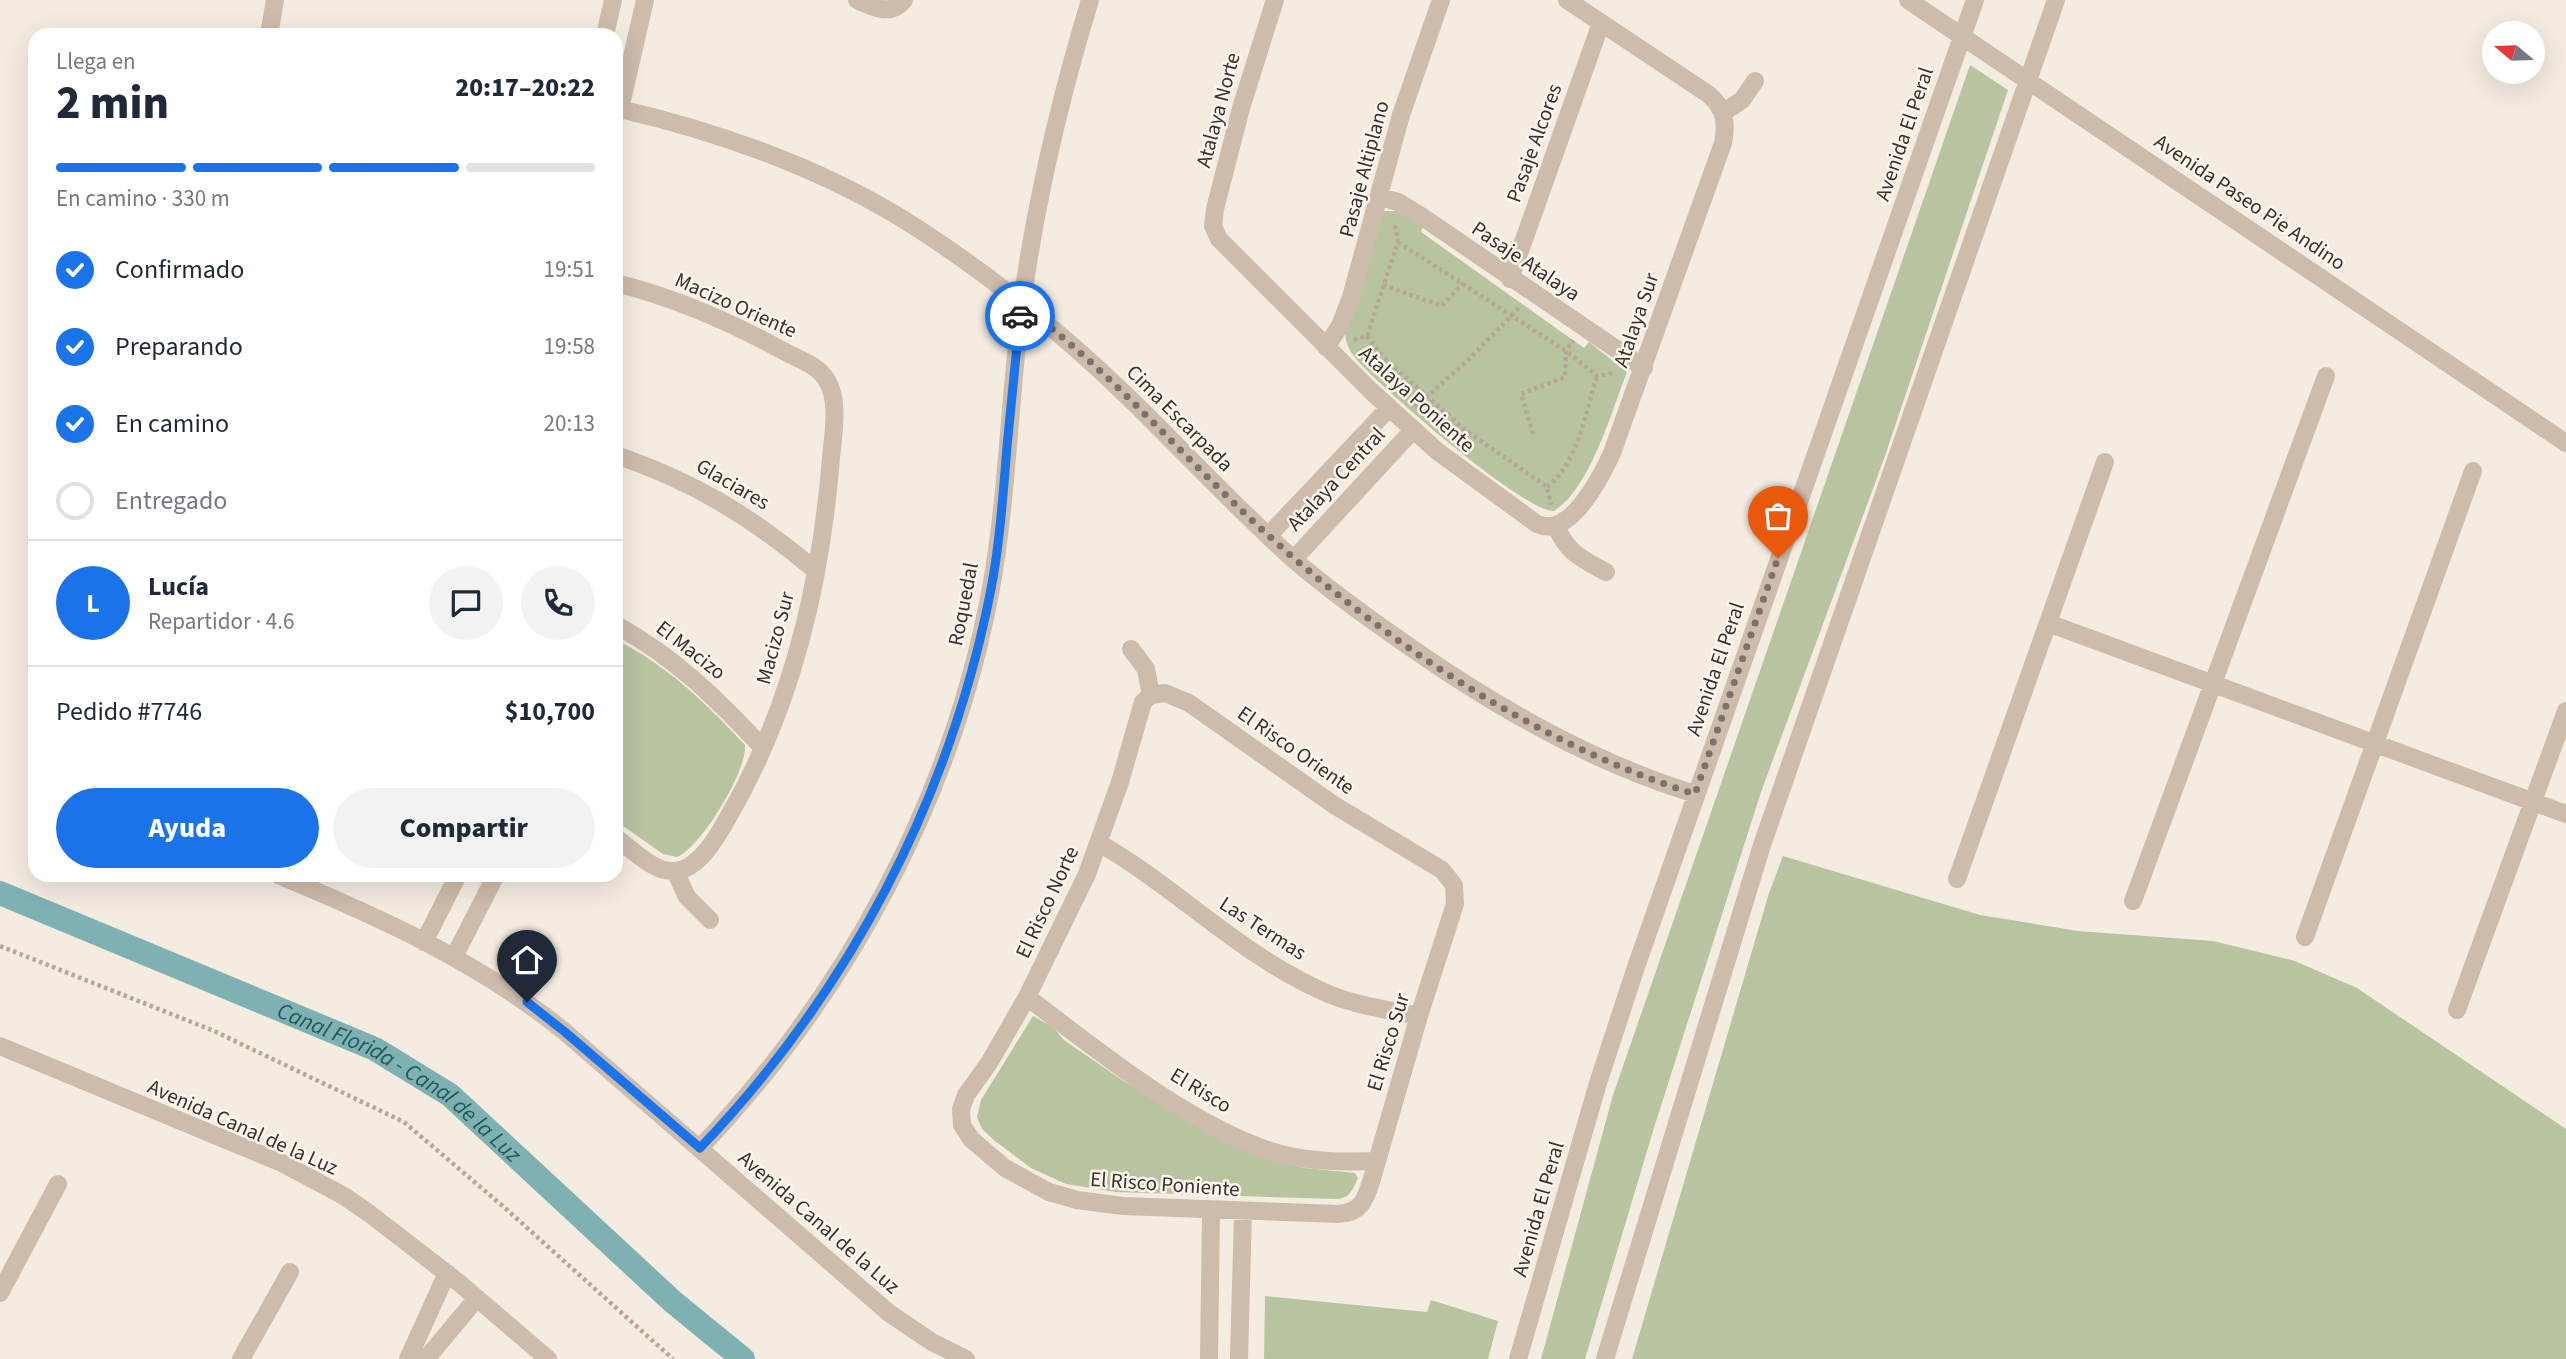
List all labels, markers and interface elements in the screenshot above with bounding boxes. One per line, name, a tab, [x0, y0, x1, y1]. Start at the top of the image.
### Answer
north arrow	[2482, 21, 2544, 84]
map controls	[2482, 21, 2545, 84]
text: Llega en	[56, 45, 136, 78]
street label: Atalaya Norte	[1188, 49, 1248, 171]
street label: Avenida El Peral	[1867, 63, 1941, 205]
text: 20:17–20:22	[455, 69, 595, 106]
text: 2 min	[56, 71, 169, 136]
street label: Pasaje Alcores	[1499, 79, 1569, 207]
street label: Pasaje Altiplano	[1331, 97, 1397, 241]
street label: Avenida Paseo Pie Andino	[2148, 127, 2352, 277]
text: En camino · 330 m	[56, 182, 230, 215]
street label: Pasaje Atalaya	[1466, 214, 1586, 308]
icon: check	[56, 251, 94, 289]
text: Confirmado	[115, 251, 244, 288]
text: 19:51	[544, 253, 595, 286]
street label: Macizo Oriente	[670, 265, 802, 345]
street label: Atalaya Sur	[1606, 268, 1666, 371]
courier	[985, 281, 1055, 351]
icon: car	[1001, 297, 1039, 335]
icon: check	[56, 328, 94, 366]
text: Preparando	[115, 328, 243, 365]
text: 19:58	[544, 330, 595, 363]
street label: Atalaya Poniente	[1352, 339, 1482, 459]
street label: Cima Escarpada	[1120, 358, 1240, 478]
icon: check	[56, 405, 94, 443]
text: En camino	[115, 405, 229, 442]
text: 20:13	[544, 407, 595, 440]
street label: Atalaya Central	[1280, 420, 1392, 538]
street label: Glaciares	[691, 451, 776, 517]
text: Entregado	[115, 482, 227, 519]
pin	[1748, 486, 1808, 558]
icon: bag	[1759, 497, 1797, 535]
street label: Roquedal	[940, 560, 986, 648]
button: chat	[429, 566, 503, 640]
button: phone	[521, 566, 595, 640]
text: Lucía	[148, 568, 209, 605]
text: L	[86, 585, 100, 622]
street label: Macizo Sur	[748, 588, 802, 688]
street label: Avenida El Peral	[1678, 598, 1752, 740]
text: Repartidor · 4.6	[148, 605, 294, 638]
street label: El Macizo	[650, 613, 732, 687]
text: Pedido #7746	[56, 693, 202, 730]
text: $10,700	[505, 693, 595, 730]
street label: El Risco Oriente	[1231, 698, 1361, 802]
button: Ayuda	[56, 788, 319, 868]
button: Compartir	[333, 788, 595, 868]
street label: El Risco Norte	[1008, 841, 1086, 963]
street label: Las Termas	[1214, 889, 1312, 967]
pin	[497, 930, 557, 1002]
icon: home	[508, 941, 546, 979]
street label: El Risco Sur	[1359, 989, 1417, 1095]
water label: Canal Florida - Canal de la Luz	[272, 994, 529, 1170]
street label: El Risco	[1165, 1060, 1237, 1120]
street label: Avenida Canal de la Luz	[143, 1072, 343, 1183]
street label: Avenida El Peral	[1504, 1138, 1572, 1280]
street label: Avenida Canal de la Luz	[732, 1143, 906, 1301]
street label: El Risco Poniente	[1089, 1164, 1241, 1204]

